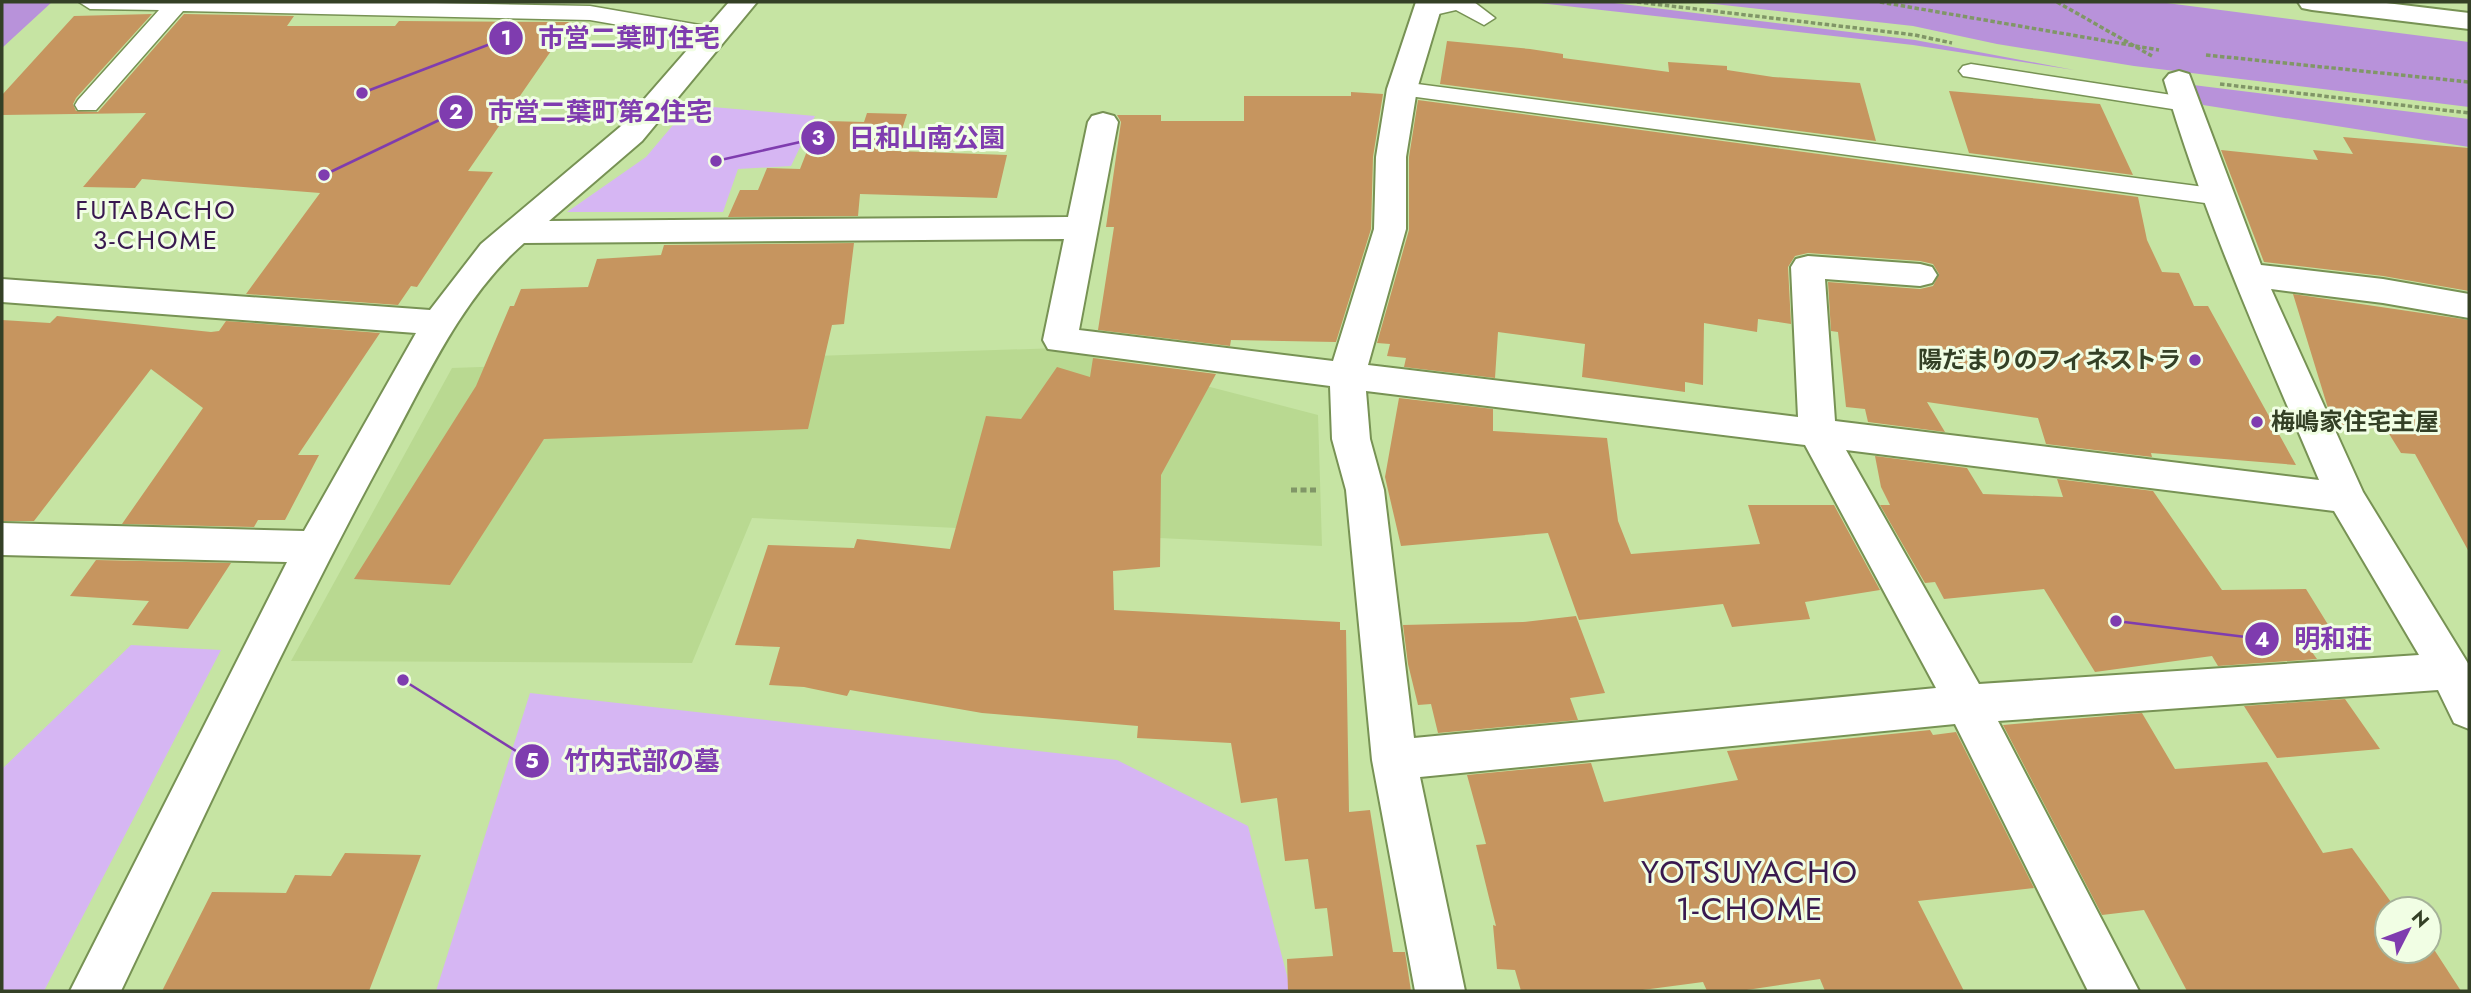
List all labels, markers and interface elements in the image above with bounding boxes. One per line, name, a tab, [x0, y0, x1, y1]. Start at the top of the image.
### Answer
callout: 市営二葉町住宅	[489, 15, 734, 62]
text: 市営二葉町住宅	[538, 19, 720, 57]
text: 1	[501, 23, 511, 53]
callout: 市営二葉町第２住宅	[438, 89, 726, 136]
text: 市営二葉町第２住宅	[488, 93, 712, 131]
text: 2	[449, 97, 463, 127]
callout: 日和山南公園	[800, 114, 1019, 161]
text: 日和山南公園	[849, 119, 1005, 157]
text: 3	[811, 123, 825, 153]
district label: FUTABACHO 3-CHOME	[75, 191, 237, 259]
place label: 陽だまりのフィネストラ	[1918, 342, 2181, 377]
marker: 陽だまりのフィネストラ	[2187, 352, 2203, 368]
place label: 梅嶋家住宅主屋	[2271, 404, 2439, 439]
marker: 梅嶋家住宅主屋	[2249, 414, 2265, 430]
callout: 明和荘	[2245, 616, 2386, 663]
text: 明和荘	[2294, 620, 2372, 658]
text: 4	[2255, 625, 2269, 655]
callout: 竹内式部の墓	[515, 737, 734, 784]
text: 竹内式部の墓	[564, 742, 720, 780]
text: 5	[525, 746, 539, 776]
district label: YOTSUYACHO 1-CHOME	[1641, 849, 1859, 932]
north arrow	[2373, 895, 2443, 965]
text: N	[2405, 904, 2435, 934]

